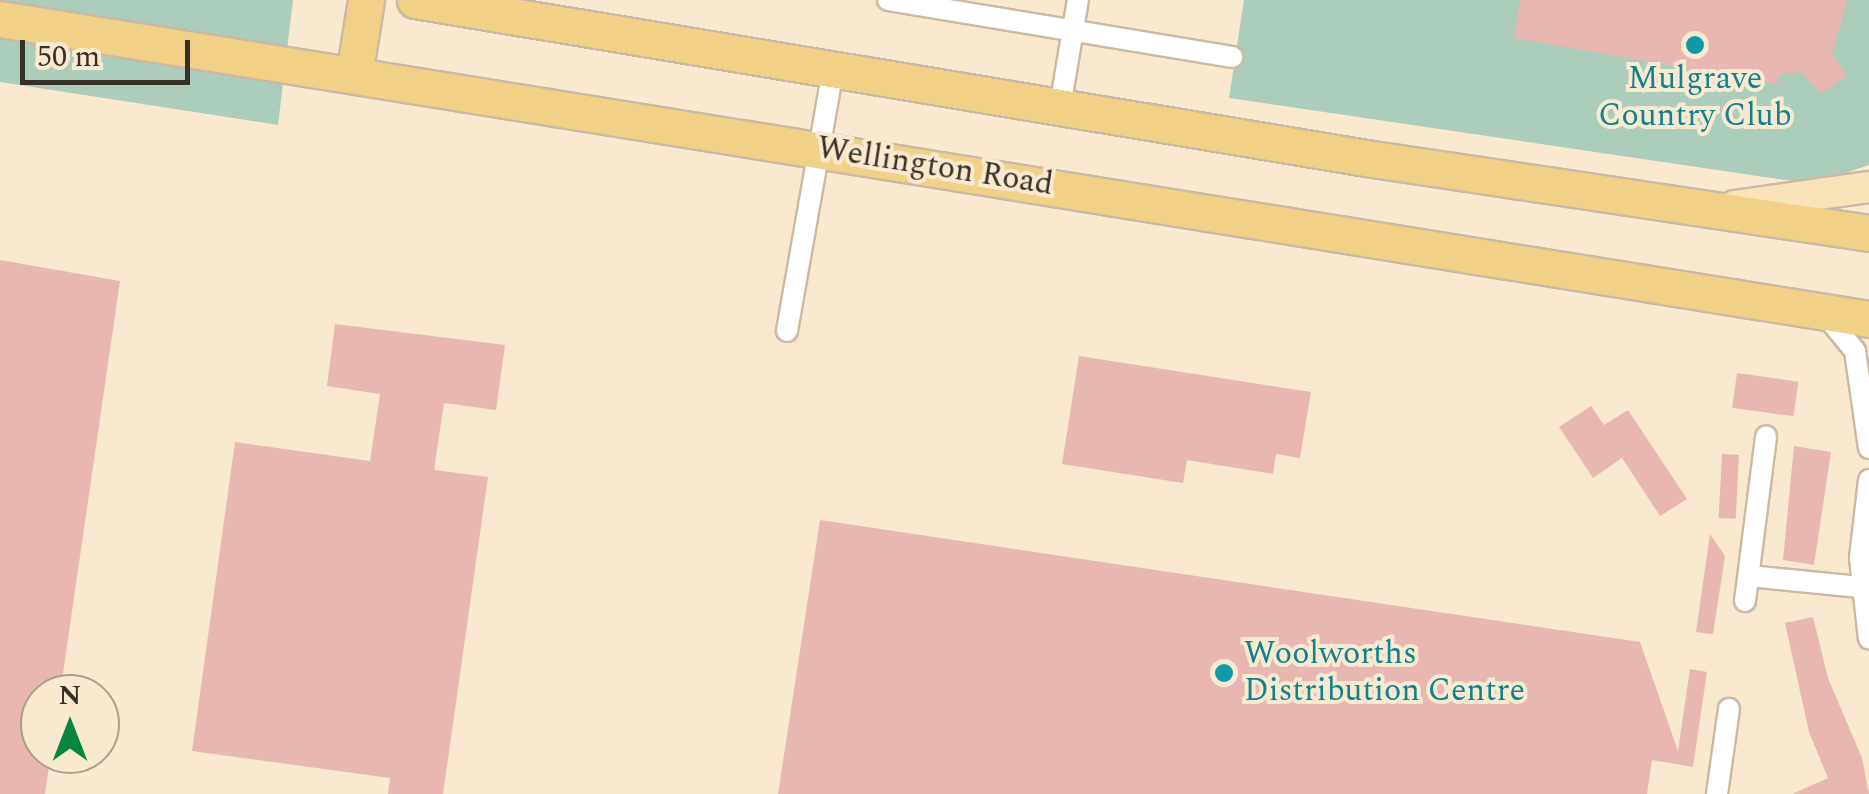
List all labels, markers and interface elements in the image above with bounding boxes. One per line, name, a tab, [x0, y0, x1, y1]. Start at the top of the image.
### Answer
scale bar	[25, 20, 195, 82]
text: 50 m	[37, 34, 100, 80]
marker: Mulgrave Country Club	[1684, 34, 1706, 56]
place label: Mulgrave Country Club	[1598, 61, 1792, 136]
street label: Wellington Road	[814, 129, 1056, 205]
place label: Woolworths Distribution Centre	[1244, 636, 1525, 711]
marker: Woolworths Distribution Centre	[1213, 662, 1235, 684]
north arrow	[20, 674, 120, 774]
text: N	[59, 674, 81, 717]

